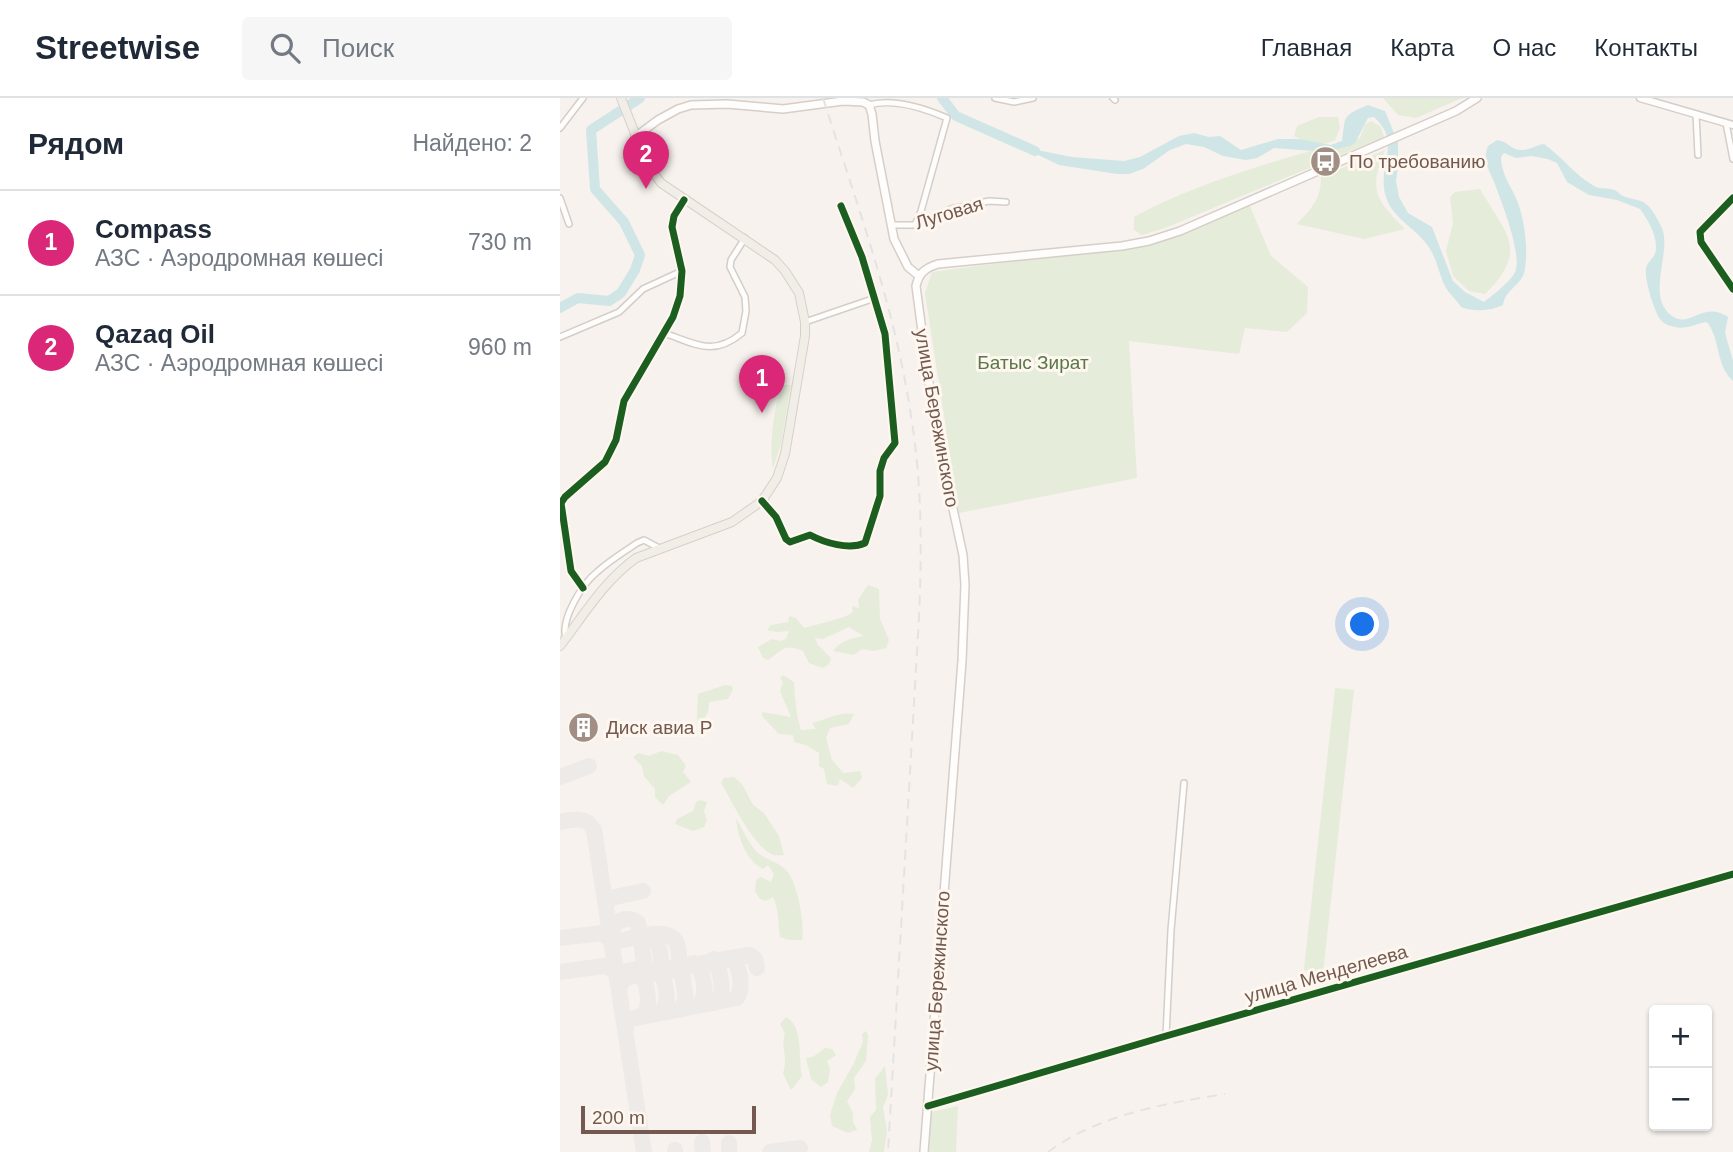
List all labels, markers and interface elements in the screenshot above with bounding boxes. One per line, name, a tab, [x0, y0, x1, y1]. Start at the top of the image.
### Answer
search box	[242, 17, 732, 80]
text: Streetwise	[35, 29, 200, 66]
icon: search	[266, 29, 304, 67]
text: Поиск	[322, 33, 394, 63]
text: Главная	[1261, 34, 1352, 61]
text: Карта	[1390, 34, 1454, 61]
text: О нас	[1492, 34, 1556, 61]
text: Контакты	[1594, 34, 1698, 61]
text: Рядом	[28, 127, 124, 160]
text: Найдено: 2	[412, 130, 532, 156]
pin: 2	[623, 131, 669, 189]
bus stop icon: По требованию	[1309, 144, 1343, 178]
place label: По требованию	[1349, 151, 1485, 172]
street label: Луговая	[912, 193, 986, 233]
text: Compass	[95, 214, 212, 244]
text: 1	[45, 229, 57, 255]
text: 730 m	[468, 229, 532, 255]
text: АЗС · Аэродромная көшесі	[95, 245, 383, 271]
text: Qazaq Oil	[95, 319, 215, 349]
street label: улица Бережинского	[911, 327, 963, 509]
text: 2	[45, 334, 57, 360]
text: 960 m	[468, 334, 532, 360]
text: АЗС · Аэродромная көшесі	[95, 350, 383, 376]
park label: Батыс Зират	[977, 352, 1089, 373]
pin: 1	[739, 355, 785, 413]
your location	[1345, 607, 1379, 641]
building icon: Диск авиа Р	[566, 710, 600, 744]
place label: Диск авиа Р	[606, 717, 712, 738]
street label: улица Бережинского	[920, 890, 954, 1072]
street label: улица Менделеева	[1242, 941, 1410, 1007]
map controls	[1649, 1005, 1712, 1131]
button: +	[1649, 1005, 1712, 1068]
button: −	[1649, 1068, 1712, 1131]
scale bar	[581, 1103, 756, 1135]
text: 200 m	[592, 1107, 645, 1128]

